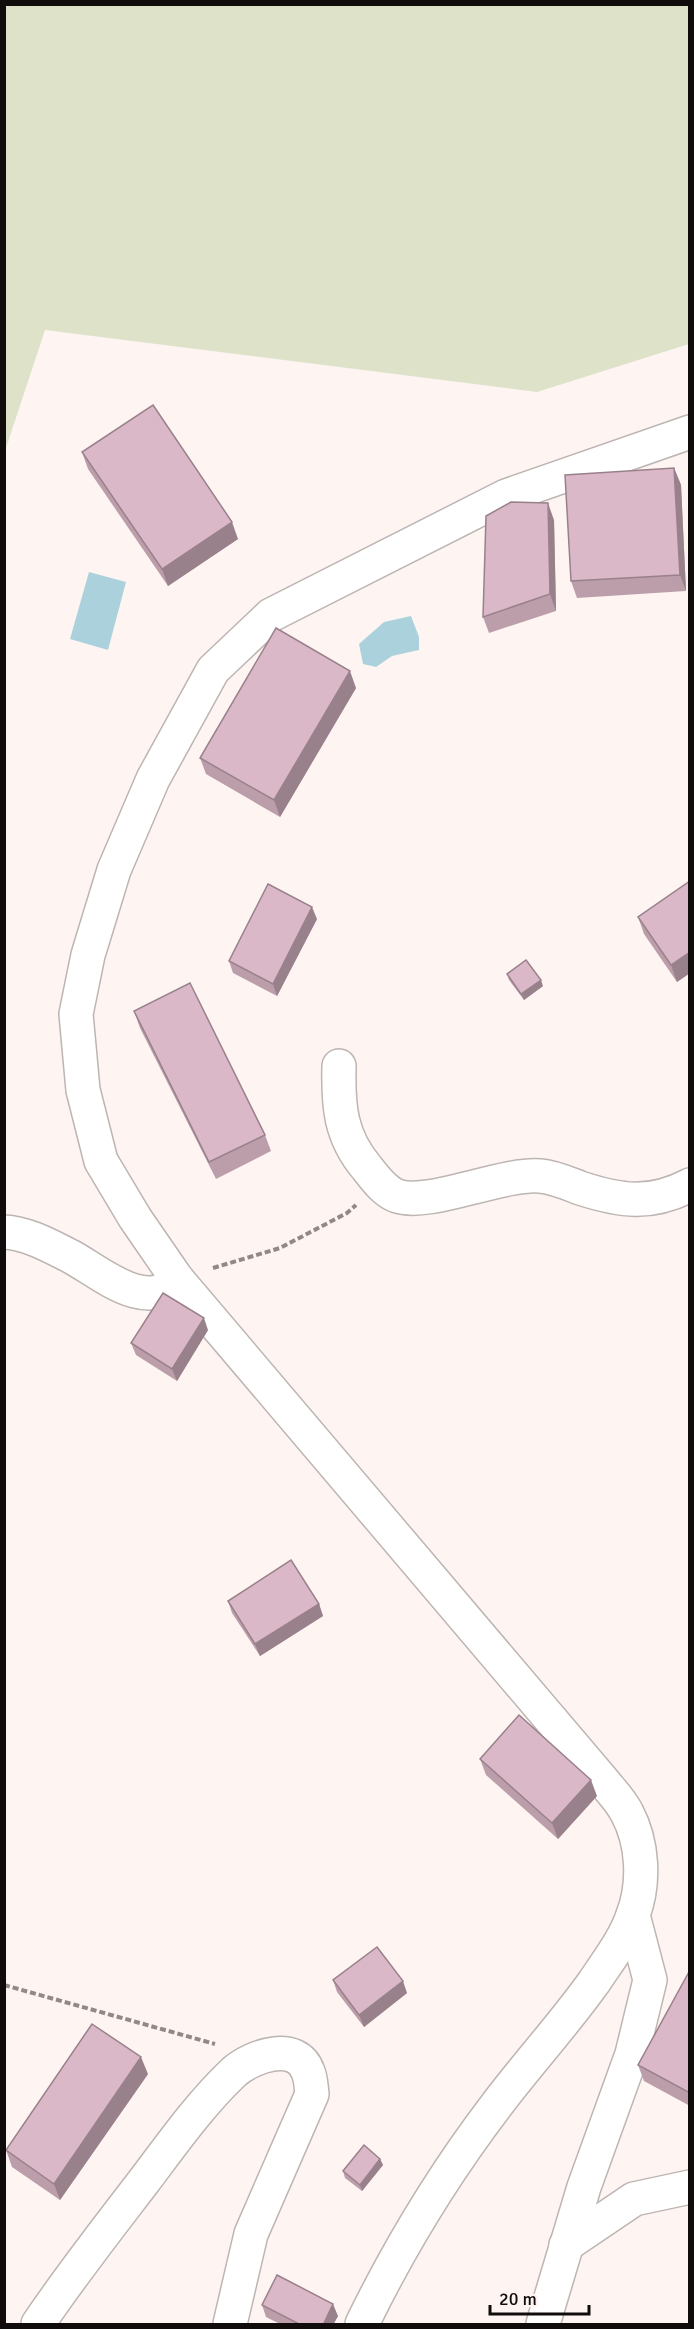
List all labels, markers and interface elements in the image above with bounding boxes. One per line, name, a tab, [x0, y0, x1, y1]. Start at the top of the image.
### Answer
scale bar	[490, 2278, 589, 2316]
text: 20 m	[499, 2288, 537, 2310]

